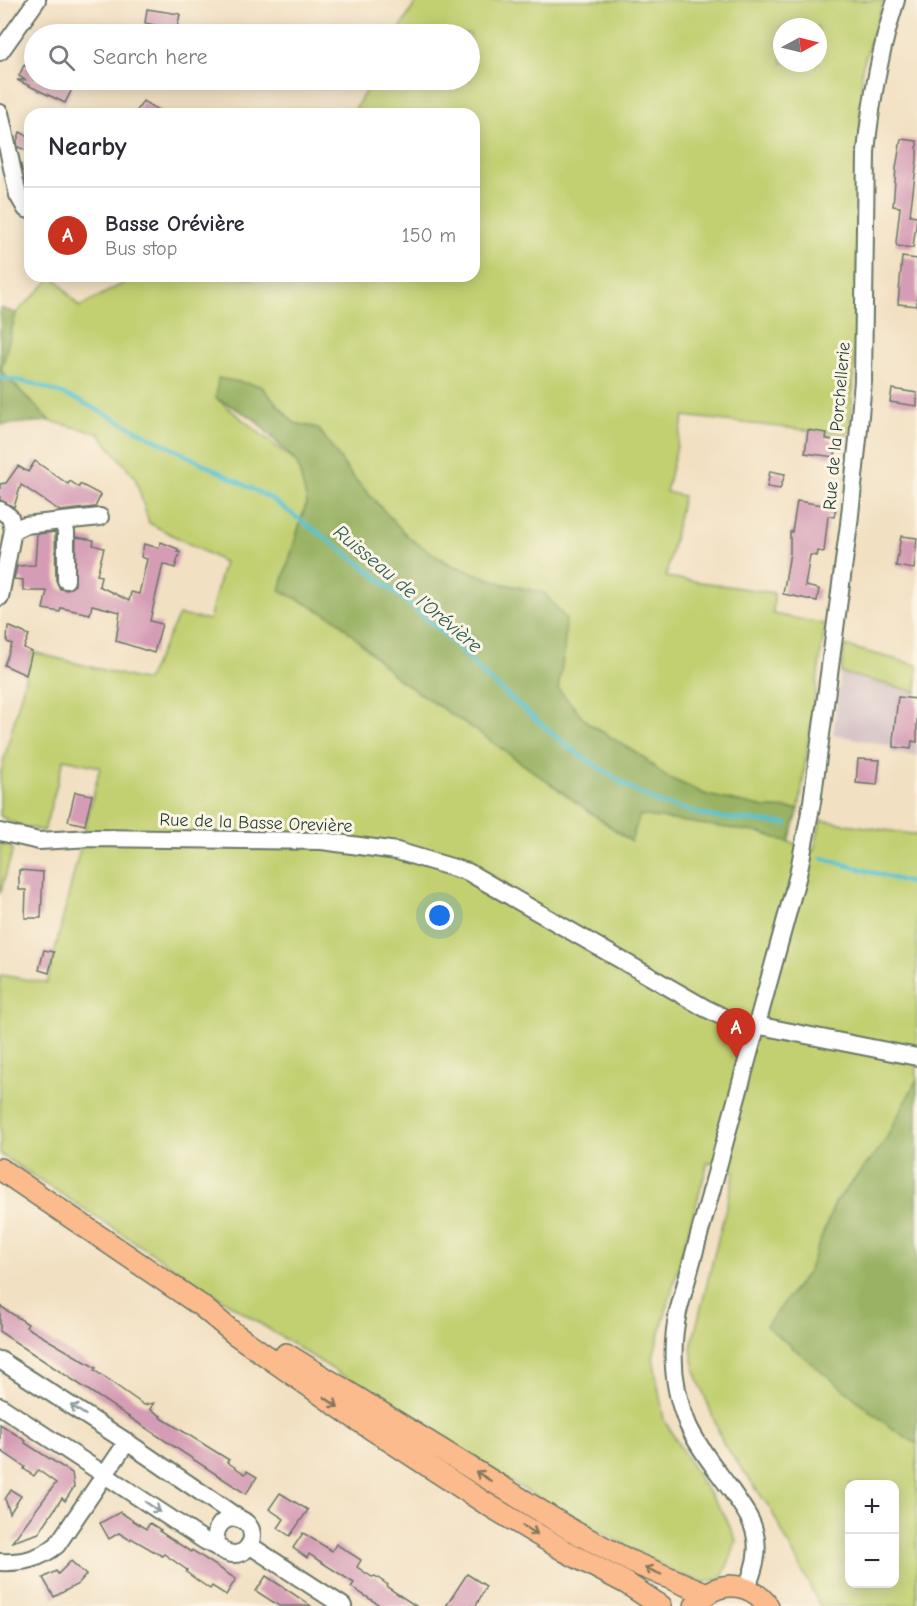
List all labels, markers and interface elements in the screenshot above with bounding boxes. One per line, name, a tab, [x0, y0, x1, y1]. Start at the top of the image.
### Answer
north arrow	[773, 18, 827, 72]
search box	[24, 24, 480, 90]
icon: search	[45, 41, 78, 74]
text: Search here	[93, 44, 208, 70]
text: Nearby	[48, 132, 127, 162]
text: Basse Orévière	[105, 211, 245, 237]
text: A	[62, 224, 73, 247]
text: 150 m	[402, 224, 456, 247]
text: Bus stop	[105, 237, 177, 260]
street label: Rue de la Porchellerie	[819, 341, 855, 511]
water label: Ruisseau de l'Orévière	[329, 520, 487, 658]
street label: Rue de la Basse Orevière	[159, 809, 353, 837]
your location	[425, 901, 454, 930]
pin: A	[716, 1008, 756, 1058]
one-way arrow	[323, 1396, 339, 1408]
one-way arrow	[70, 1404, 86, 1416]
one-way arrow	[475, 1469, 492, 1481]
map controls	[845, 1480, 899, 1588]
button: +	[845, 1480, 899, 1534]
one-way arrow	[145, 1501, 161, 1513]
one-way arrow	[521, 1525, 538, 1537]
button: −	[845, 1534, 899, 1588]
one-way arrow	[644, 1565, 663, 1576]

